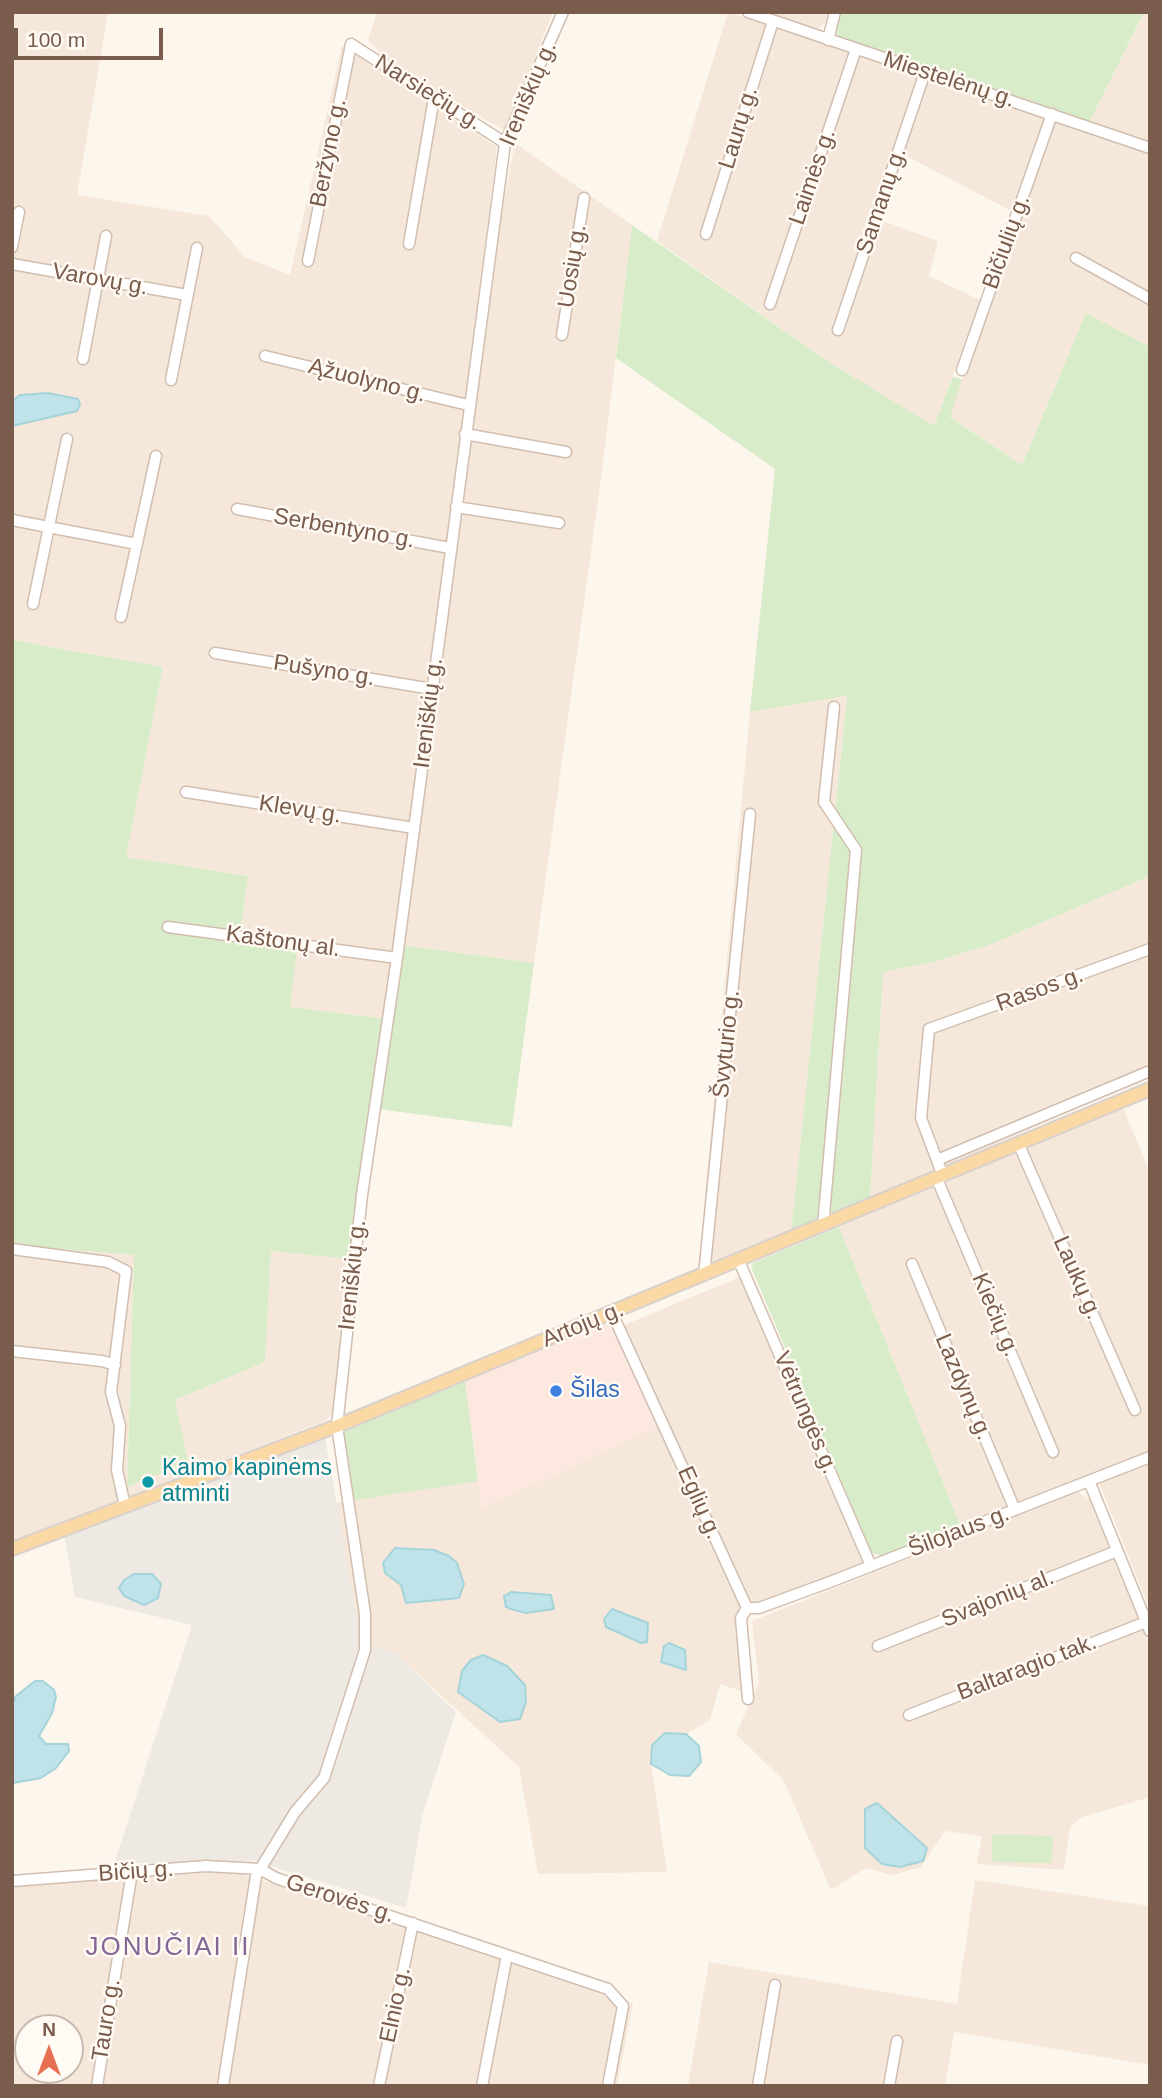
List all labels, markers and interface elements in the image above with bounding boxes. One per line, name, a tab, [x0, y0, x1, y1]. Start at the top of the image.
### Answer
scale bar	[18, 14, 166, 58]
text: 100 m	[27, 28, 85, 51]
street label: Ireniškių g.	[495, 37, 563, 151]
street label: Miestelėnų g.	[880, 46, 1018, 114]
street label: Narsiečių g.	[369, 49, 487, 137]
street label: Laurų g.	[713, 84, 765, 172]
street label: Beržyno g.	[305, 96, 353, 210]
street label: Laimės g.	[784, 125, 842, 229]
street label: Samanų g.	[851, 144, 913, 258]
street label: Bičiulių g.	[977, 191, 1037, 293]
street label: Uosių g.	[553, 222, 593, 310]
street label: Varovų g.	[50, 258, 150, 302]
street label: Ąžuolyno g.	[305, 353, 429, 409]
street label: Serbentyno g.	[271, 503, 417, 555]
street label: Pušyno g.	[271, 649, 377, 693]
street label: Ireniškių g.	[409, 656, 449, 770]
street label: Klevų g.	[257, 790, 343, 830]
street label: Kaštonų al.	[224, 920, 342, 964]
street label: Rasos g.	[993, 962, 1087, 1018]
street label: Švyturio g.	[708, 989, 746, 1099]
street label: Ireniškių g.	[333, 1218, 373, 1332]
street label: Laukų g.	[1046, 1232, 1108, 1324]
street label: Kiečių g.	[965, 1269, 1025, 1361]
street label: Artojų g.	[538, 1296, 628, 1354]
street label: Lazdynų g.	[928, 1330, 998, 1444]
street label: Vėtrungės g.	[767, 1348, 843, 1478]
place label: Šilas	[570, 1377, 620, 1405]
marker: Šilas	[548, 1383, 564, 1399]
place label: Kaimo kapinėms atminti	[162, 1455, 332, 1509]
street label: Eglių g.	[671, 1462, 727, 1544]
marker: Kaimo kapinėms atminti	[140, 1474, 156, 1490]
street label: Šilojaus g.	[905, 1500, 1013, 1564]
street label: Svajonių al.	[938, 1564, 1058, 1634]
street label: Baltaragio tak.	[953, 1629, 1101, 1707]
street label: Bičių g.	[97, 1856, 175, 1888]
street label: Gerovės g.	[282, 1868, 398, 1930]
district label: JONUČIAI II	[87, 1932, 249, 1964]
street label: Elnio g.	[375, 1965, 417, 2045]
street label: Tauro g.	[87, 1977, 127, 2063]
north arrow	[14, 2014, 84, 2084]
text: N	[42, 2019, 56, 2040]

